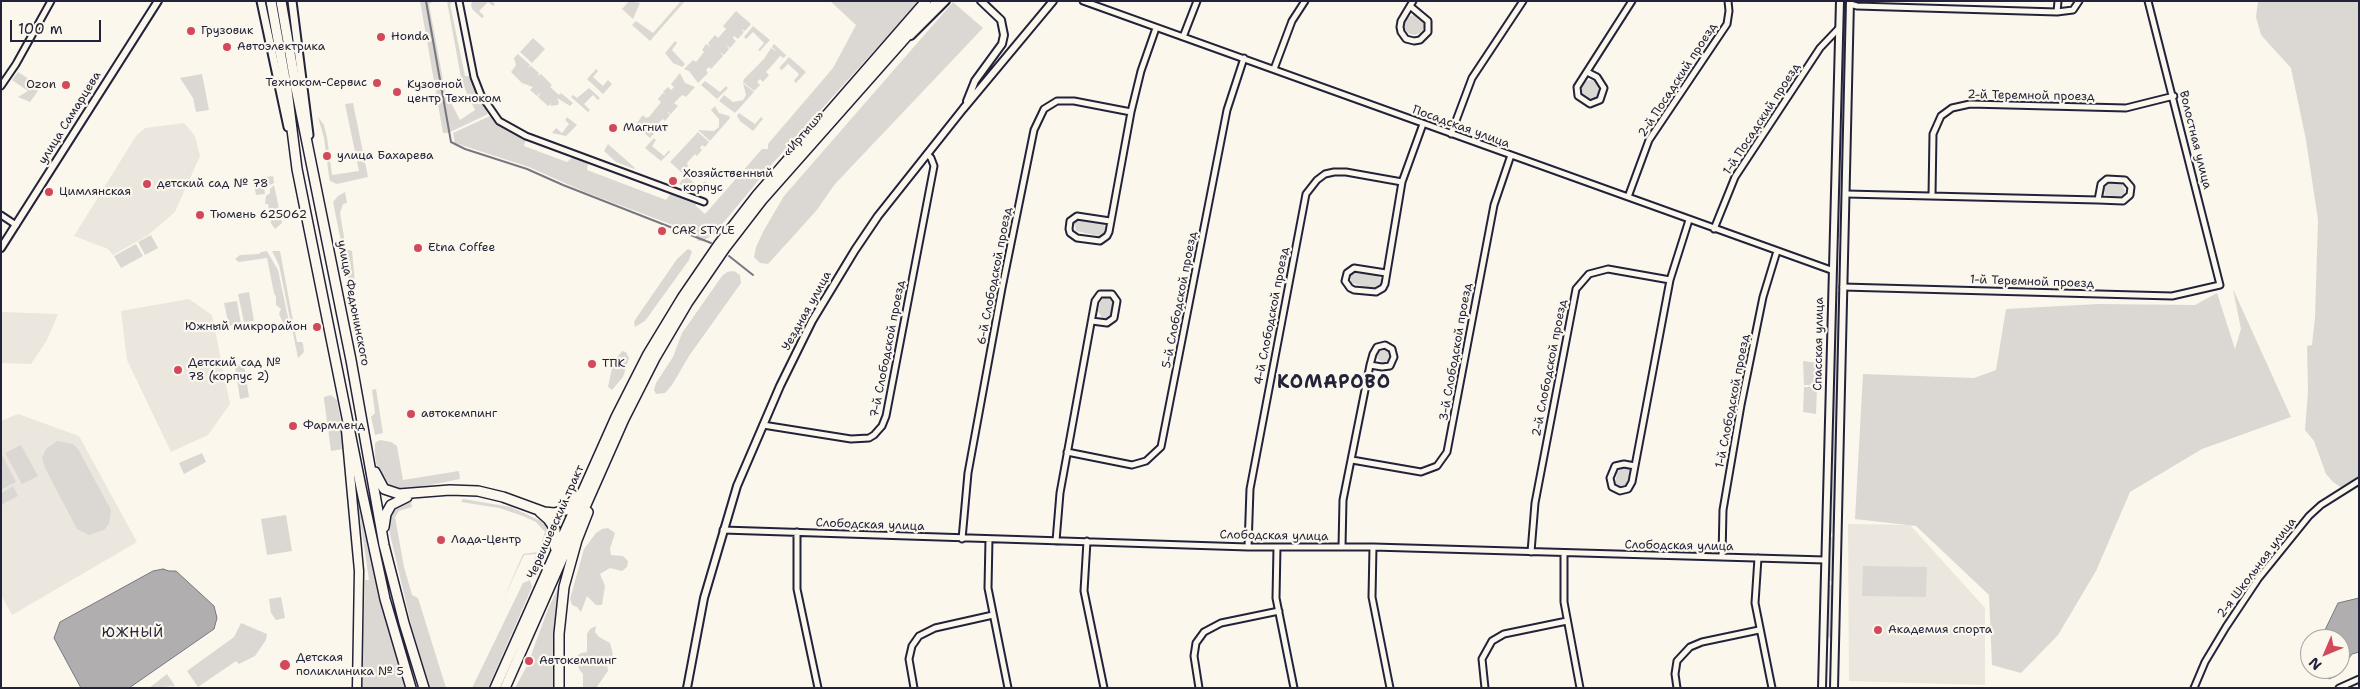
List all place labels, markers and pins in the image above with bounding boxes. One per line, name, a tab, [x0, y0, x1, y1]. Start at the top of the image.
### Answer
place label: Грузовик	[201, 24, 253, 38]
marker: Грузовик	[185, 25, 197, 37]
place label: Honda	[391, 30, 429, 44]
marker: Honda	[375, 31, 387, 43]
place label: Автоэлектрика	[237, 40, 325, 54]
marker: Автоэлектрика	[221, 41, 233, 53]
place label: Техноком-Сервис	[265, 76, 367, 90]
marker: Техноком-Сервис	[371, 77, 383, 89]
place label: Ozon	[26, 78, 56, 92]
place label: Кузовной центр Техноком	[407, 78, 501, 106]
marker: Ozon	[60, 79, 72, 91]
marker: Кузовной центр Техноком	[391, 86, 403, 98]
place label: Магнит	[623, 121, 668, 135]
marker: Магнит	[607, 122, 619, 134]
place label: улица Бахарева	[337, 149, 433, 163]
marker: улица Бахарева	[321, 150, 333, 162]
place label: Хозяйственный корпус	[683, 167, 773, 195]
marker: Хозяйственный корпус	[667, 175, 679, 187]
place label: детский сад № 78	[157, 177, 268, 191]
marker: детский сад № 78	[141, 178, 153, 190]
place label: Цимлянская	[59, 185, 131, 199]
marker: Цимлянская	[43, 186, 55, 198]
place label: Тюмень 625062	[210, 208, 307, 222]
marker: Тюмень 625062	[194, 209, 206, 221]
place label: CAR STYLE	[672, 224, 735, 238]
marker: CAR STYLE	[656, 225, 668, 237]
place label: Etna Coffee	[428, 241, 495, 255]
marker: Etna Coffee	[412, 242, 424, 254]
place label: Южный микрорайон	[185, 320, 307, 334]
marker: Южный микрорайон	[311, 321, 323, 333]
place label: Детский сад № 78 (корпус 2)	[188, 356, 281, 384]
place label: ТПК	[602, 357, 625, 371]
marker: ТПК	[586, 358, 598, 370]
marker: Детский сад № 78 (корпус 2)	[172, 364, 184, 376]
place label: автокемпинг	[421, 407, 497, 421]
marker: автокемпинг	[405, 408, 417, 420]
place label: Фармленд	[303, 419, 365, 433]
marker: Фармленд	[287, 420, 299, 432]
place label: Лада-Центр	[451, 533, 521, 547]
marker: Лада-Центр	[435, 534, 447, 546]
place label: Академия спорта	[1888, 623, 1992, 637]
marker: Академия спорта	[1872, 624, 1884, 636]
place label: Детская поликлиника № 5	[296, 651, 404, 679]
place label: Автокемпинг	[539, 654, 617, 668]
marker: Автокемпинг	[523, 655, 535, 667]
marker: Детская поликлиника № 5	[278, 658, 292, 672]

